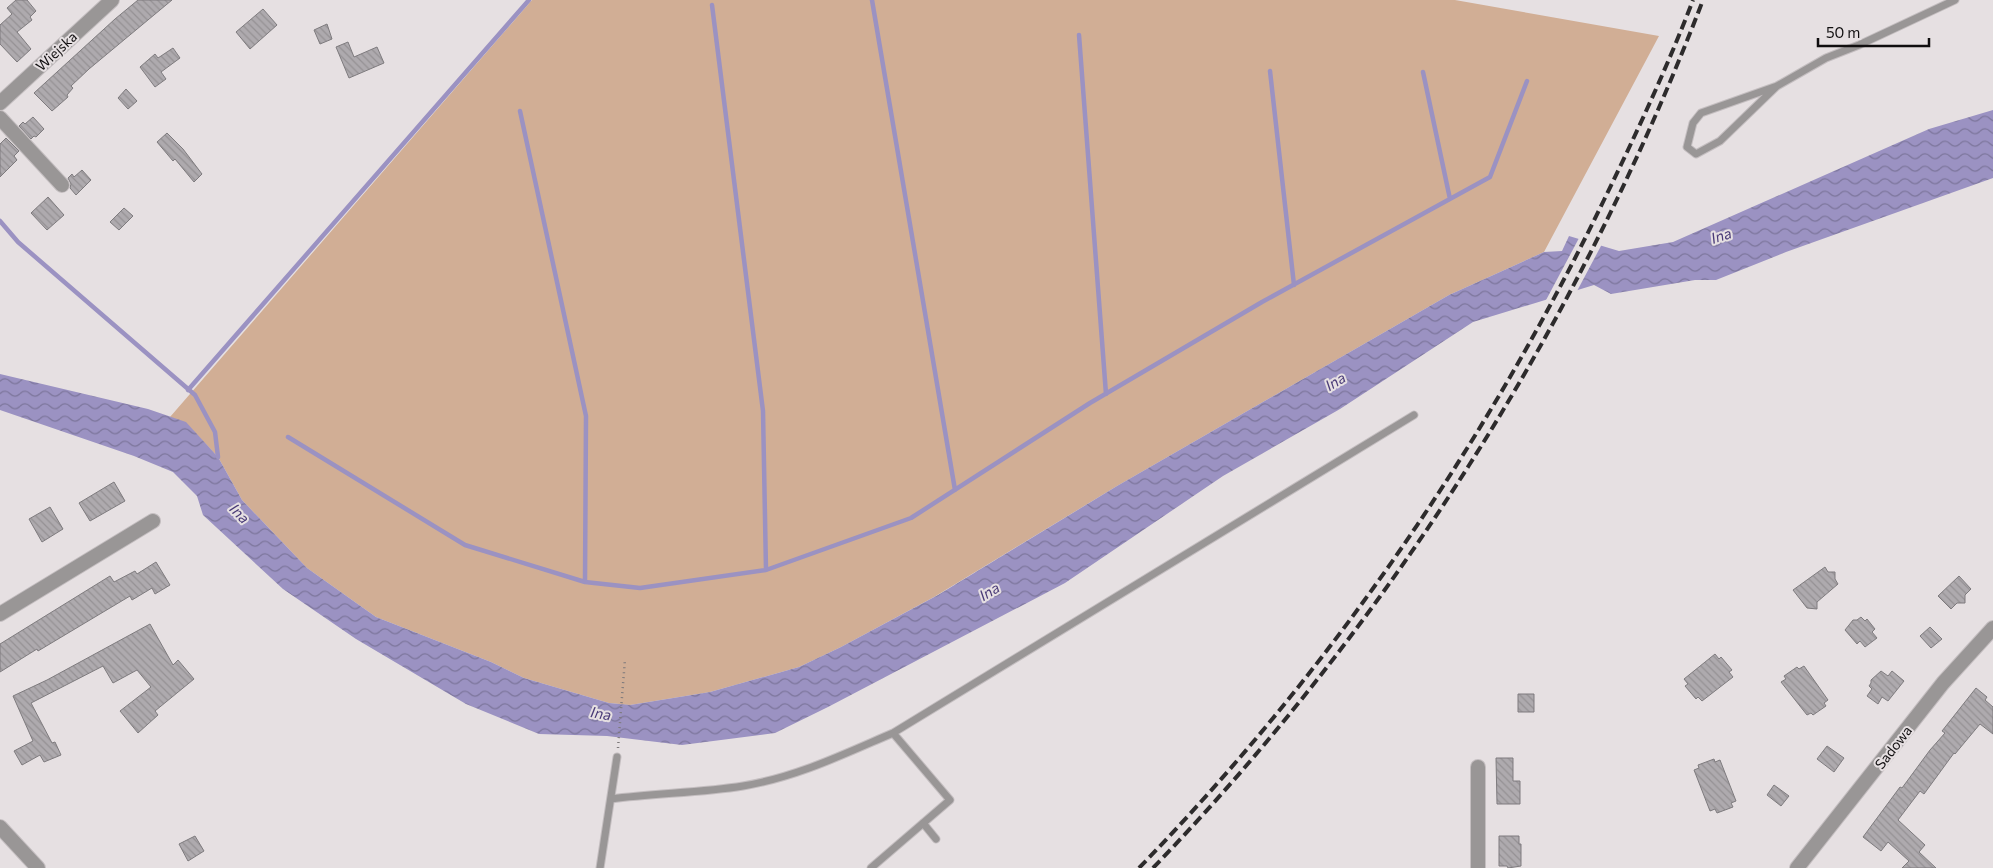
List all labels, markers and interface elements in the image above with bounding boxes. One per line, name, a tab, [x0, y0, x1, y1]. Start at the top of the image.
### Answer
scale bar	[1818, 15, 1929, 47]
text: 50 m	[1826, 23, 1860, 41]
street label: Wiejska	[32, 28, 80, 74]
water label: Ina	[1708, 223, 1734, 247]
water label: Ina	[1322, 368, 1349, 394]
water label: Ina	[226, 499, 254, 527]
water label: Ina	[976, 578, 1003, 604]
water label: Ina	[589, 702, 613, 724]
street label: Sadowa	[1871, 722, 1915, 772]

